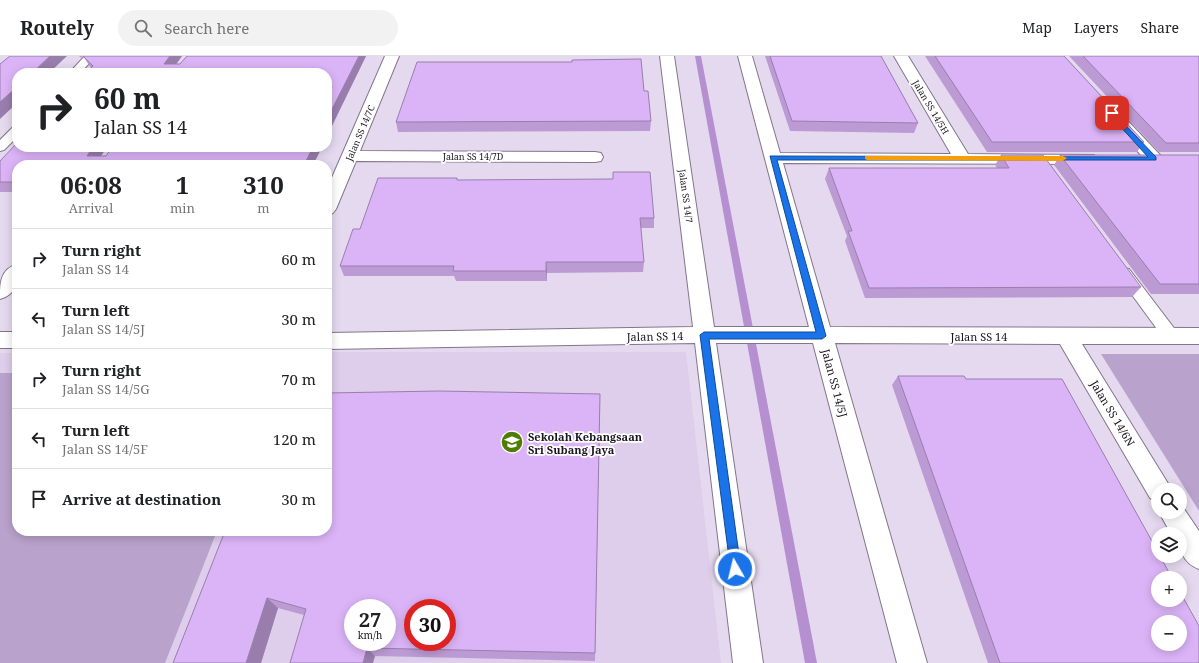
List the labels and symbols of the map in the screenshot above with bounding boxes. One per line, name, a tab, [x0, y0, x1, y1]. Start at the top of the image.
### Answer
street label: Jalan SS 14/5H	[909, 77, 952, 137]
pin	[1095, 96, 1129, 130]
street label: Jalan SS 14/7C	[342, 103, 378, 164]
street label: Jalan SS 14/7D	[442, 150, 504, 163]
street label: Jalan SS 14/7	[676, 167, 696, 224]
street label: Jalan SS 14	[625, 328, 684, 344]
street label: Jalan SS 14	[950, 329, 1007, 344]
street label: Jalan SS 14/5J	[818, 346, 851, 419]
street label: Jalan SS 14/6N	[1087, 376, 1139, 449]
school or university icon: Sekolah Kebangsaan Sri Subang Jaya	[499, 429, 525, 455]
place label: Sekolah Kebangsaan Sri Subang Jaya	[528, 429, 643, 457]
position arrow	[714, 548, 756, 590]
speed limit sign: 30	[404, 599, 456, 651]

